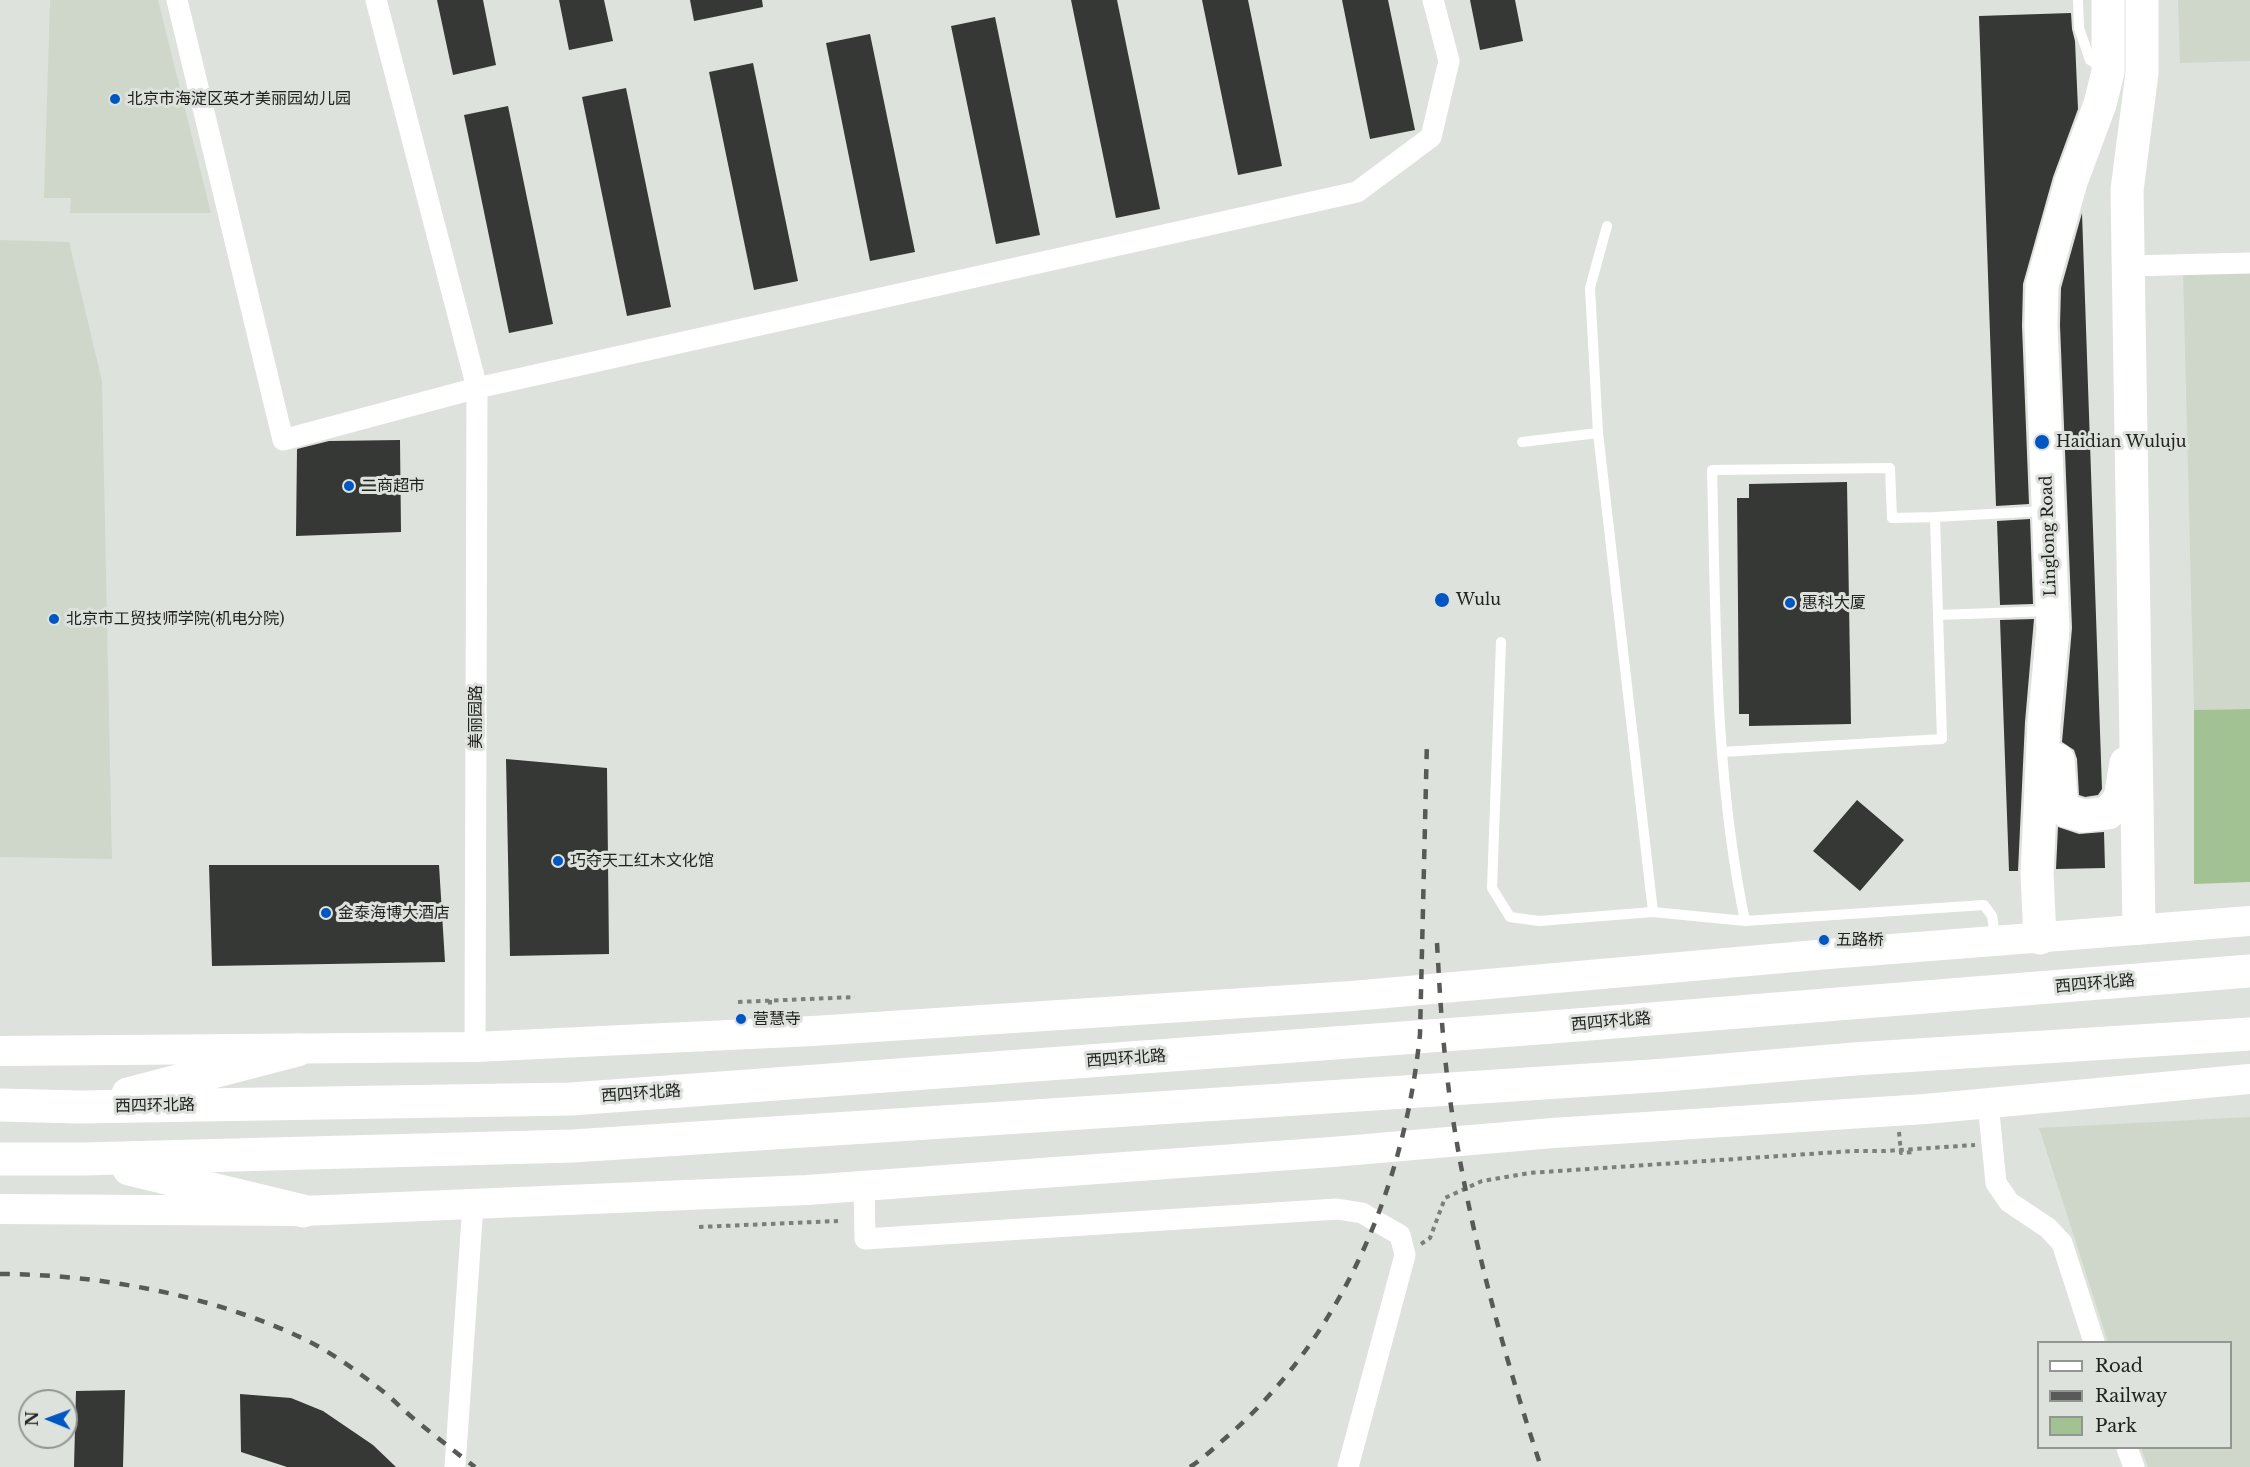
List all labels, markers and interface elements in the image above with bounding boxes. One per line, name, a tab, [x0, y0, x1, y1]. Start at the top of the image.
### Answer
place label: 北京市海淀区英才美丽园幼儿园	[127, 89, 351, 109]
marker: 北京市海淀区英才美丽园幼儿园	[108, 92, 122, 106]
place label: Haidian Wuluju	[2056, 432, 2186, 452]
marker: Haidian Wuluju	[2033, 433, 2051, 451]
street label: Linglong Road	[2037, 475, 2061, 597]
place label: 二商超市	[361, 476, 425, 496]
marker: 二商超市	[342, 479, 356, 493]
place label: Wulu	[1456, 590, 1501, 610]
marker: Wulu	[1433, 591, 1451, 609]
place label: 惠科大厦	[1802, 593, 1866, 613]
marker: 惠科大厦	[1783, 596, 1797, 610]
place label: 北京市工贸技师学院(机电分院)	[66, 609, 285, 629]
marker: 北京市工贸技师学院(机电分院)	[47, 612, 61, 626]
street label: 美丽园路	[466, 685, 486, 749]
place label: 巧夺天工红木文化馆	[570, 851, 714, 871]
marker: 巧夺天工红木文化馆	[551, 854, 565, 868]
place label: 金泰海博大酒店	[338, 903, 450, 923]
marker: 金泰海博大酒店	[319, 906, 333, 920]
place label: 五路桥	[1836, 930, 1884, 950]
marker: 五路桥	[1817, 933, 1831, 947]
street label: 西四环北路	[2054, 971, 2136, 997]
place label: 营慧寺	[753, 1009, 801, 1029]
street label: 西四环北路	[1570, 1009, 1652, 1035]
marker: 营慧寺	[734, 1012, 748, 1026]
street label: 西四环北路	[1085, 1047, 1167, 1071]
street label: 西四环北路	[600, 1082, 682, 1106]
street label: 西四环北路	[115, 1096, 195, 1116]
legend	[2037, 1341, 2232, 1449]
text: Road	[2095, 1355, 2143, 1377]
text: Railway	[2095, 1385, 2167, 1407]
north arrow	[18, 1389, 78, 1449]
text: N	[22, 1411, 42, 1426]
text: Park	[2095, 1415, 2137, 1437]

